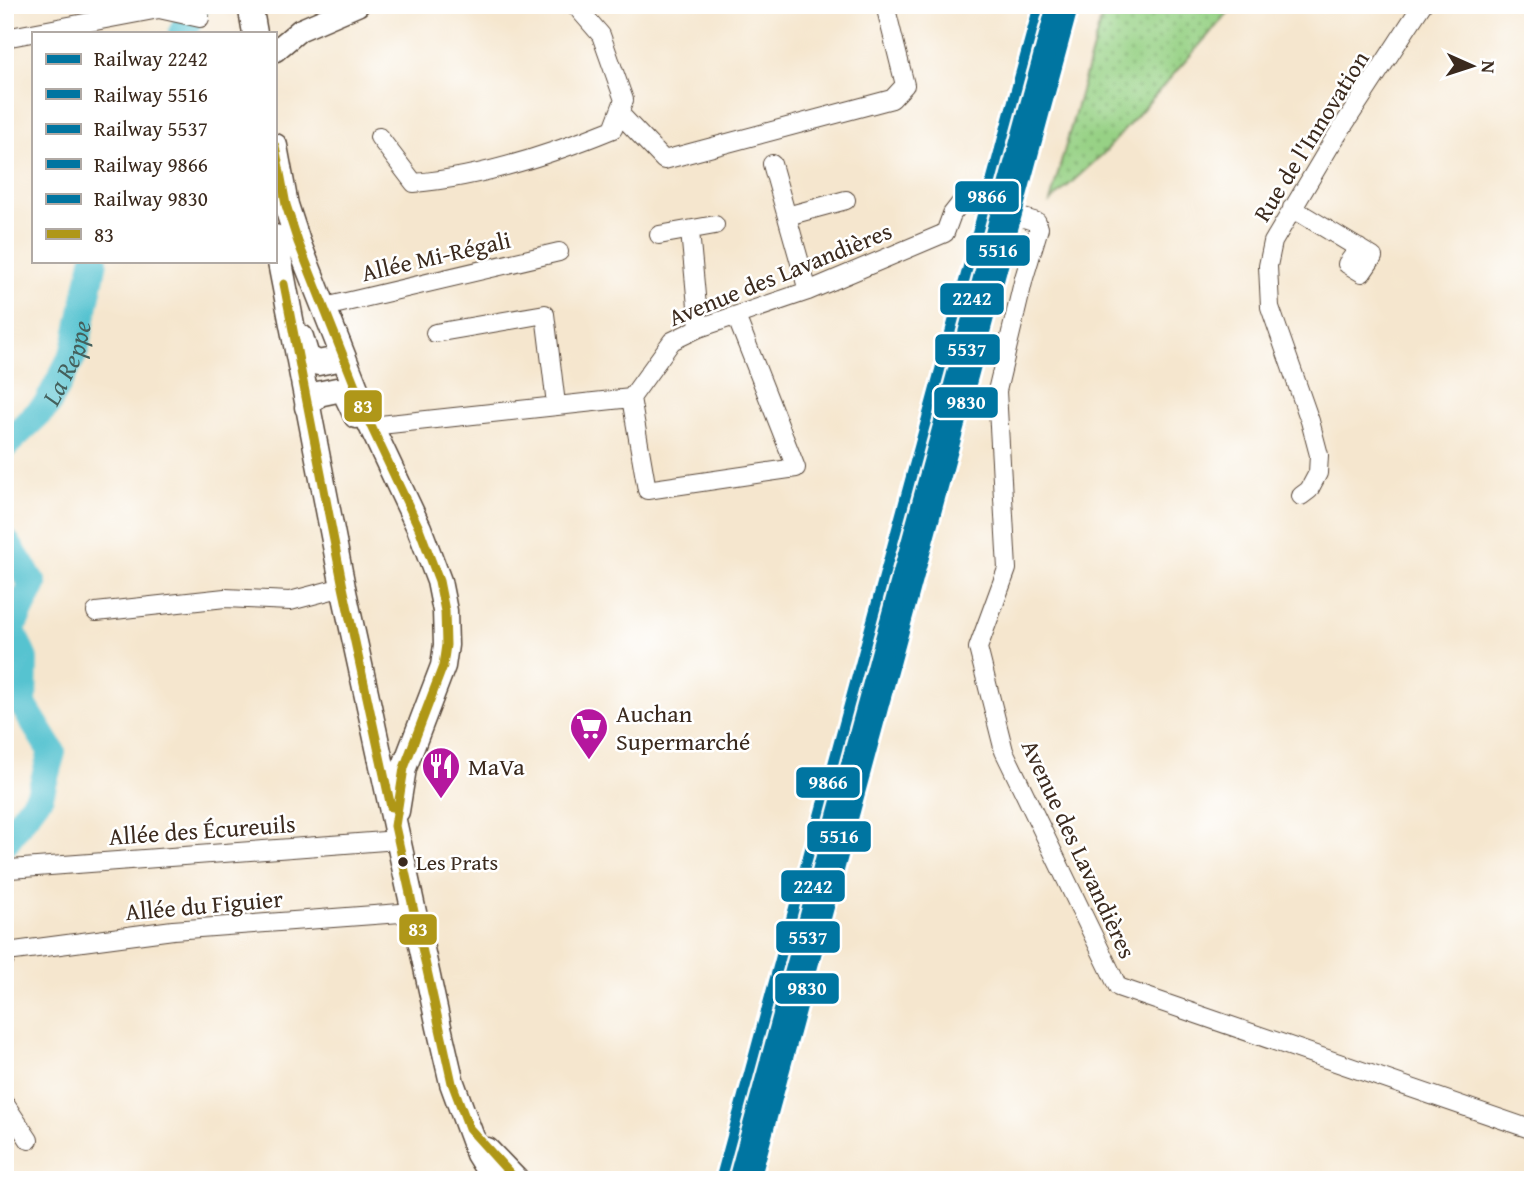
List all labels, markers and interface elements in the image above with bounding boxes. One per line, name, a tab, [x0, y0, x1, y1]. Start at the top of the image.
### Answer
legend	[32, 32, 276, 262]
north arrow	[1436, 32, 1506, 102]
text: Railway 2242	[94, 43, 208, 74]
street label: Rue de l'Innovation	[1244, 43, 1378, 228]
text: N	[1475, 60, 1503, 74]
text: Railway 5516	[94, 79, 208, 110]
text: Railway 5537	[94, 113, 208, 144]
text: Railway 9866	[94, 149, 208, 180]
line badge: 9866	[954, 180, 1020, 213]
text: 9866	[967, 182, 1007, 210]
text: Railway 9830	[94, 183, 208, 214]
street label: Avenue des Lavandières	[663, 213, 897, 335]
text: 83	[94, 219, 114, 250]
street label: Allée Mi-Régali	[358, 222, 514, 290]
line badge: 5516	[965, 234, 1031, 267]
text: 5516	[978, 236, 1018, 264]
line badge: 2242	[939, 282, 1005, 316]
text: 2242	[952, 284, 992, 312]
water label: La Reppe	[30, 317, 100, 413]
line badge: 5537	[934, 333, 1001, 366]
text: 5537	[947, 335, 987, 363]
line badge: 9830	[933, 386, 999, 419]
text: 9830	[946, 388, 986, 416]
line badge: 83	[343, 389, 383, 423]
text: 83	[353, 392, 373, 420]
place label: Auchan Supermarché	[616, 696, 750, 759]
supermarket icon: Auchan Supermarché	[568, 706, 610, 761]
street label: Avenue des Lavandières	[1013, 734, 1145, 964]
restaurant icon: MaVa	[420, 745, 462, 800]
place label: MaVa	[468, 749, 525, 784]
line badge: 9866	[795, 766, 861, 799]
text: 9866	[808, 768, 848, 796]
street label: Allée des Écureuils	[107, 806, 297, 854]
line badge: 5516	[806, 820, 872, 853]
text: 5516	[819, 822, 859, 850]
place label: Les Prats	[416, 846, 498, 878]
marker: Les Prats	[396, 855, 410, 869]
line badge: 2242	[780, 869, 846, 903]
text: 2242	[793, 872, 833, 900]
street label: Allée du Figuier	[124, 881, 284, 929]
line badge: 83	[398, 913, 438, 946]
text: 83	[408, 915, 428, 943]
line badge: 5537	[775, 920, 841, 954]
text: 5537	[788, 923, 828, 951]
line badge: 9830	[774, 972, 840, 1005]
text: 9830	[787, 974, 827, 1002]

